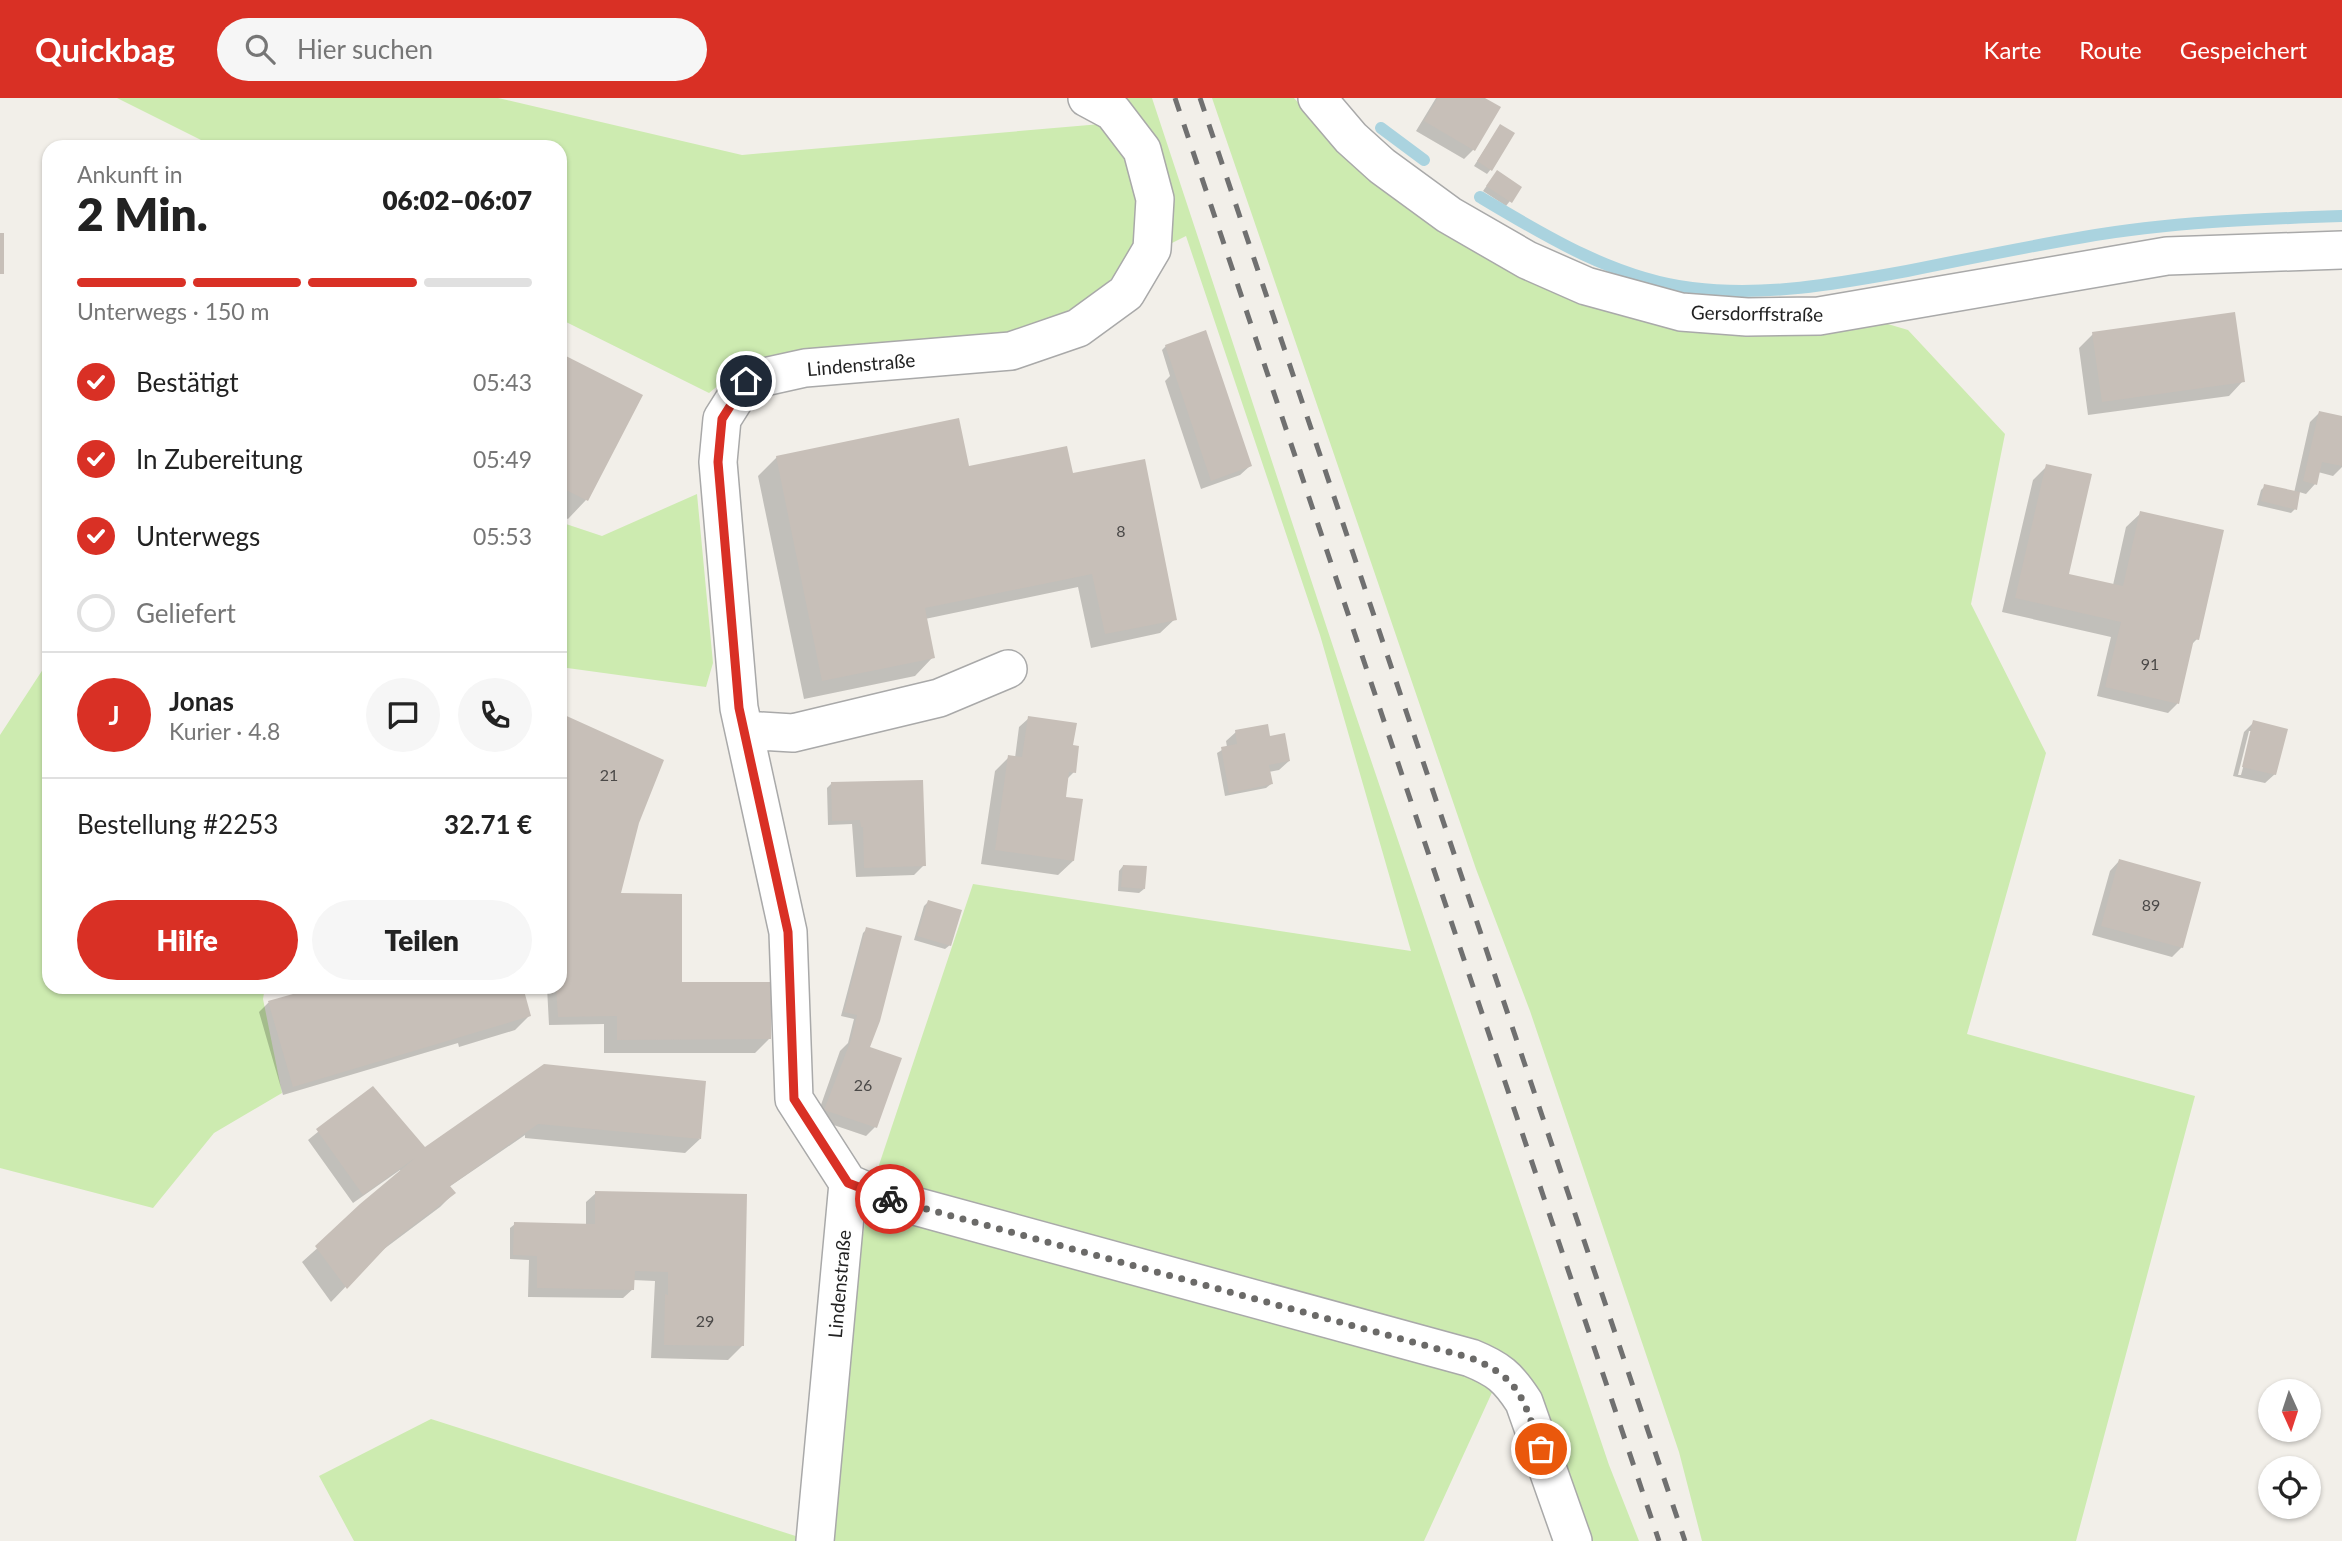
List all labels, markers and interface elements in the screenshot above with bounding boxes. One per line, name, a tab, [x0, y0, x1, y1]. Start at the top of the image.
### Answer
search box	[217, 18, 707, 81]
text: Quickbag	[35, 29, 175, 69]
icon: search	[241, 30, 279, 68]
text: Hier suchen	[297, 33, 433, 65]
text: Karte	[1984, 35, 2041, 64]
text: Route	[2079, 35, 2142, 64]
text: Gespeichert	[2180, 35, 2307, 64]
text: Ankunft in	[77, 160, 183, 188]
text: 06:02–06:07	[382, 184, 532, 216]
text: 2 Min.	[77, 186, 208, 241]
text: Unterwegs · 150 m	[77, 297, 270, 325]
street label: Gersdorffstraße	[1691, 300, 1823, 326]
street label: Lindenstraße	[806, 348, 916, 380]
pin	[716, 351, 776, 411]
icon: home	[727, 362, 765, 400]
icon: check	[77, 363, 115, 401]
text: Bestätigt	[136, 366, 239, 398]
text: 05:43	[473, 368, 532, 396]
icon: check	[77, 440, 115, 478]
text: In Zubereitung	[136, 443, 303, 475]
text: 05:49	[473, 445, 532, 473]
icon: check	[77, 517, 115, 555]
text: Unterwegs	[136, 520, 260, 552]
house number: 8	[1116, 521, 1126, 540]
text: 05:53	[473, 522, 532, 550]
text: Geliefert	[136, 597, 236, 629]
house number: 91	[2141, 654, 2159, 673]
button: chat	[366, 678, 440, 752]
button: phone	[458, 678, 532, 752]
text: Jonas	[169, 685, 234, 717]
text: J	[108, 699, 120, 731]
text: Kurier · 4.8	[169, 717, 280, 745]
house number: 21	[600, 765, 618, 784]
text: Bestellung #2253	[77, 808, 278, 840]
text: 32.71 €	[444, 808, 532, 840]
house number: 89	[2142, 895, 2160, 914]
button: Hilfe	[77, 900, 298, 980]
button: Teilen	[312, 900, 532, 980]
house number: 26	[854, 1075, 872, 1094]
courier	[855, 1164, 925, 1234]
icon: bike	[871, 1180, 909, 1218]
street label: Lindenstraße	[823, 1229, 855, 1339]
house number: 29	[696, 1311, 714, 1330]
north arrow	[2258, 1379, 2320, 1442]
map controls	[2258, 1379, 2321, 1519]
pin	[1511, 1419, 1571, 1479]
icon: bag	[1522, 1430, 1560, 1468]
button: locate	[2258, 1456, 2321, 1519]

